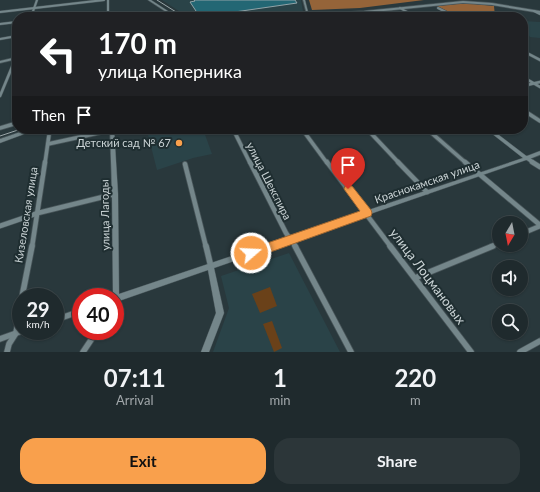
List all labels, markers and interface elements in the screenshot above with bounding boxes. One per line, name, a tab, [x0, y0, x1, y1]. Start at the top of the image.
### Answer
text: 170 m	[98, 26, 177, 60]
icon: left	[32, 28, 84, 80]
text: улица Коперника	[98, 60, 242, 82]
icon: arrive	[73, 104, 95, 126]
text: Then	[32, 106, 65, 124]
place label: Детский сад № 67	[77, 136, 171, 149]
marker: Детский сад № 67	[174, 138, 184, 148]
street label: улица Шекспира	[244, 140, 295, 222]
pin	[331, 148, 365, 189]
icon: arrive	[337, 154, 359, 176]
street label: Краснокамская улица	[373, 157, 481, 206]
street label: Кизеловская улица	[11, 166, 40, 264]
street label: улица Лагоды	[97, 179, 112, 251]
north arrow	[492, 216, 528, 252]
map controls	[492, 216, 528, 340]
street label: улица Лоцмановых	[387, 225, 470, 328]
position arrow	[230, 232, 272, 274]
button: sound	[492, 260, 528, 296]
speed limit sign: 40	[72, 288, 124, 340]
text: 29	[26, 297, 50, 321]
button: search	[492, 304, 528, 340]
text: km/h	[26, 318, 50, 330]
text: 07:11	[104, 363, 166, 392]
text: 1	[273, 363, 287, 392]
text: 220	[394, 363, 436, 392]
text: Arrival	[116, 392, 153, 408]
text: min	[270, 392, 291, 408]
text: m	[410, 392, 421, 408]
button: Exit	[20, 438, 266, 484]
button: Share	[274, 438, 520, 484]

